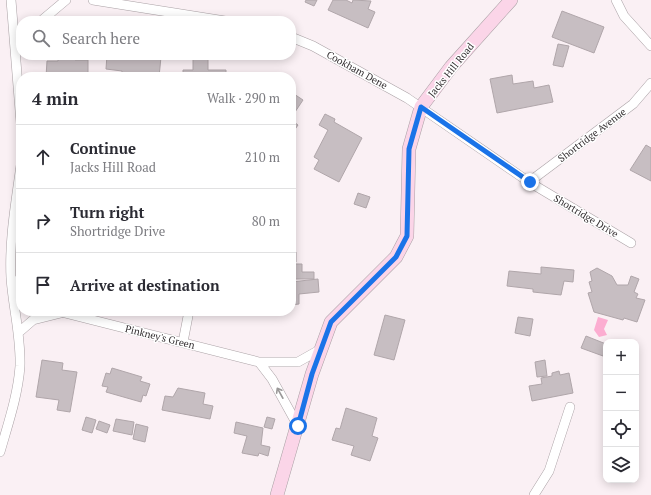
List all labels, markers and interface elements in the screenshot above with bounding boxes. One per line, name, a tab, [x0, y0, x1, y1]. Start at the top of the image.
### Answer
search box	[16, 16, 296, 60]
icon: search	[30, 27, 52, 49]
text: Search here	[62, 28, 140, 48]
street label: Jacks Hill Road	[425, 40, 477, 100]
street label: Cookham Dene	[324, 48, 390, 92]
text: 4 min	[32, 87, 79, 110]
text: Walk · 290 m	[207, 89, 280, 107]
street label: Shortridge Avenue	[555, 105, 629, 165]
text: Continue	[70, 138, 136, 158]
icon: ahead	[32, 146, 54, 168]
text: 210 m	[245, 148, 280, 166]
text: Jacks Hill Road	[70, 158, 156, 176]
route end	[521, 173, 539, 191]
street label: Shortridge Drive	[551, 192, 621, 240]
text: Turn right	[70, 202, 145, 222]
icon: right	[32, 210, 54, 232]
text: 80 m	[252, 212, 280, 230]
text: Shortridge Drive	[70, 222, 165, 240]
icon: arrive	[32, 274, 54, 296]
text: Arrive at destination	[70, 275, 220, 295]
street label: Pinkney's Green	[124, 322, 196, 352]
map controls	[603, 339, 639, 483]
button: +	[603, 339, 639, 375]
button: −	[603, 375, 639, 411]
one-way arrow	[275, 387, 283, 399]
button: locate	[603, 411, 639, 447]
route start	[289, 417, 307, 435]
button: layers	[603, 447, 639, 483]

